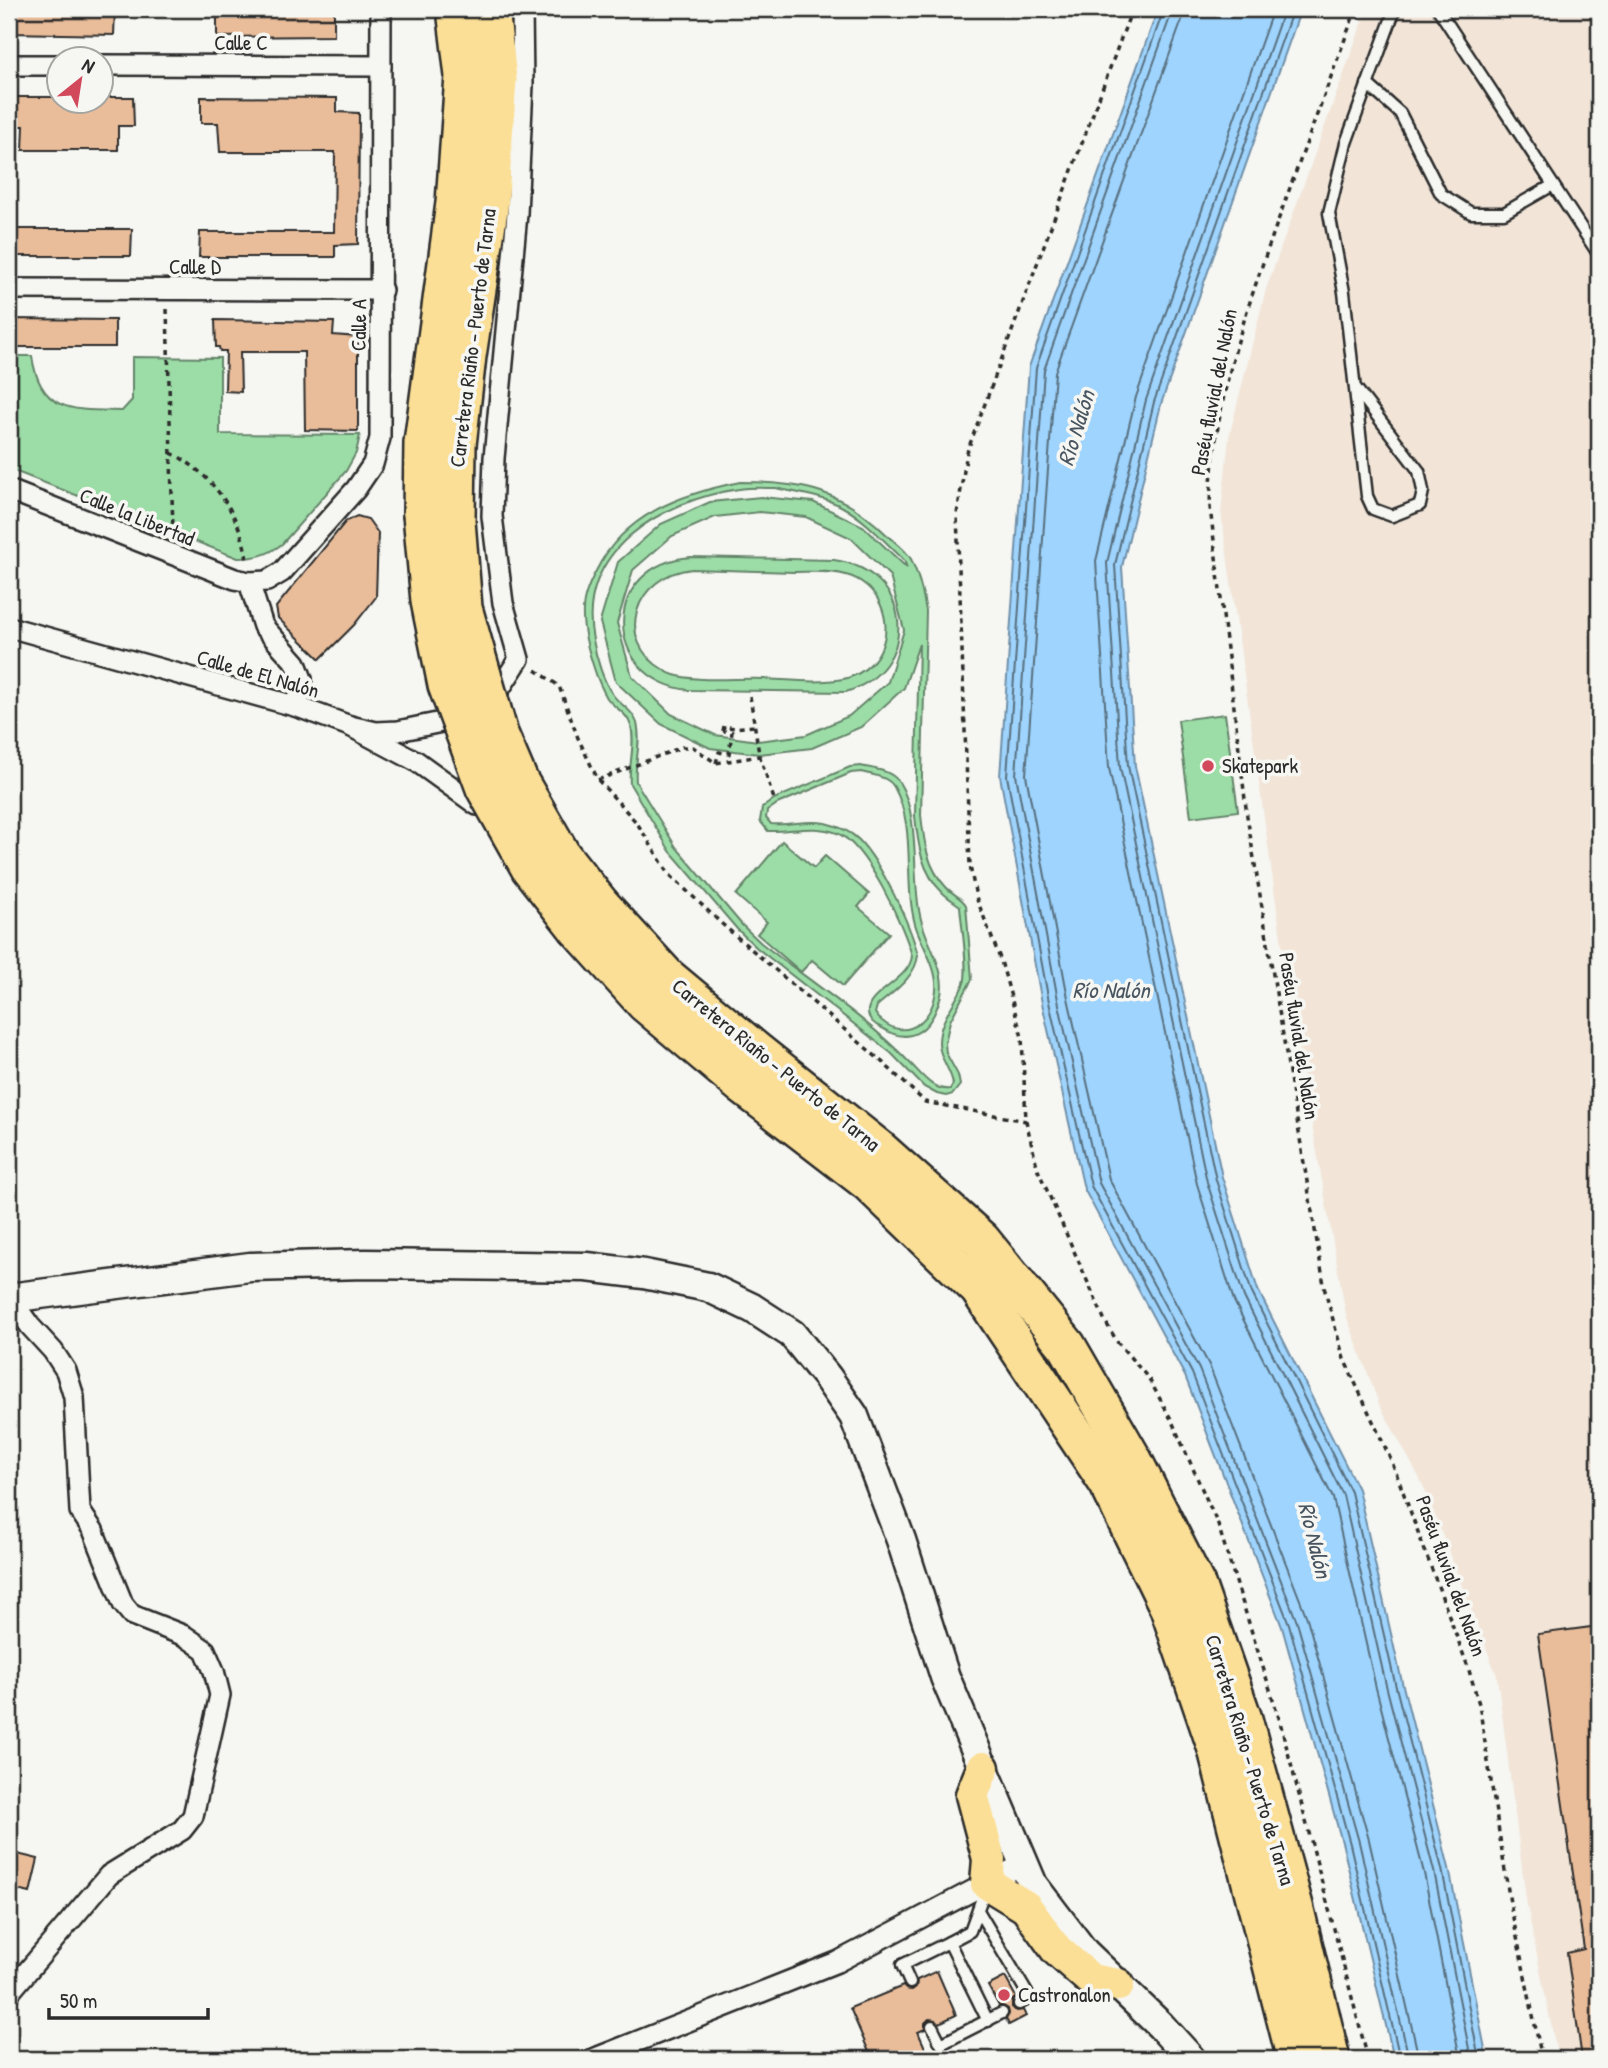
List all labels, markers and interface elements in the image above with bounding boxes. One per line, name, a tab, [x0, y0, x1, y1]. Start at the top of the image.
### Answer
street label: Calle C	[214, 28, 268, 57]
north arrow	[46, 46, 116, 116]
text: N	[78, 51, 99, 79]
street label: Carretera Riaño - Puerto de Tarna	[442, 207, 503, 469]
street label: Calle D	[169, 252, 221, 281]
street label: Calle A	[344, 299, 373, 351]
street label: Paséu fluvial del Nalón	[1183, 306, 1244, 478]
water label: Río Nalón	[1049, 385, 1102, 469]
street label: Calle la Libertad	[75, 480, 199, 553]
street label: Calle de El Nalón	[194, 642, 323, 705]
place label: Skatepark	[1222, 751, 1298, 780]
marker: Skatepark	[1200, 758, 1216, 774]
street label: Paséu fluvial del Nalón	[1272, 950, 1327, 1122]
street label: Carretera Riaño - Puerto de Tarna	[666, 971, 887, 1158]
water label: Río Nalón	[1072, 974, 1151, 1005]
street label: Paséu fluvial del Nalón	[1409, 1492, 1494, 1660]
water label: Río Nalón	[1291, 1499, 1340, 1583]
street label: Carretera Riaño - Puerto de Tarna	[1199, 1631, 1302, 1889]
scale bar	[49, 1977, 208, 2021]
place label: Castronalon	[1018, 1980, 1111, 2009]
text: 50 m	[60, 1986, 97, 2015]
marker: Castronalon	[996, 1987, 1012, 2003]

